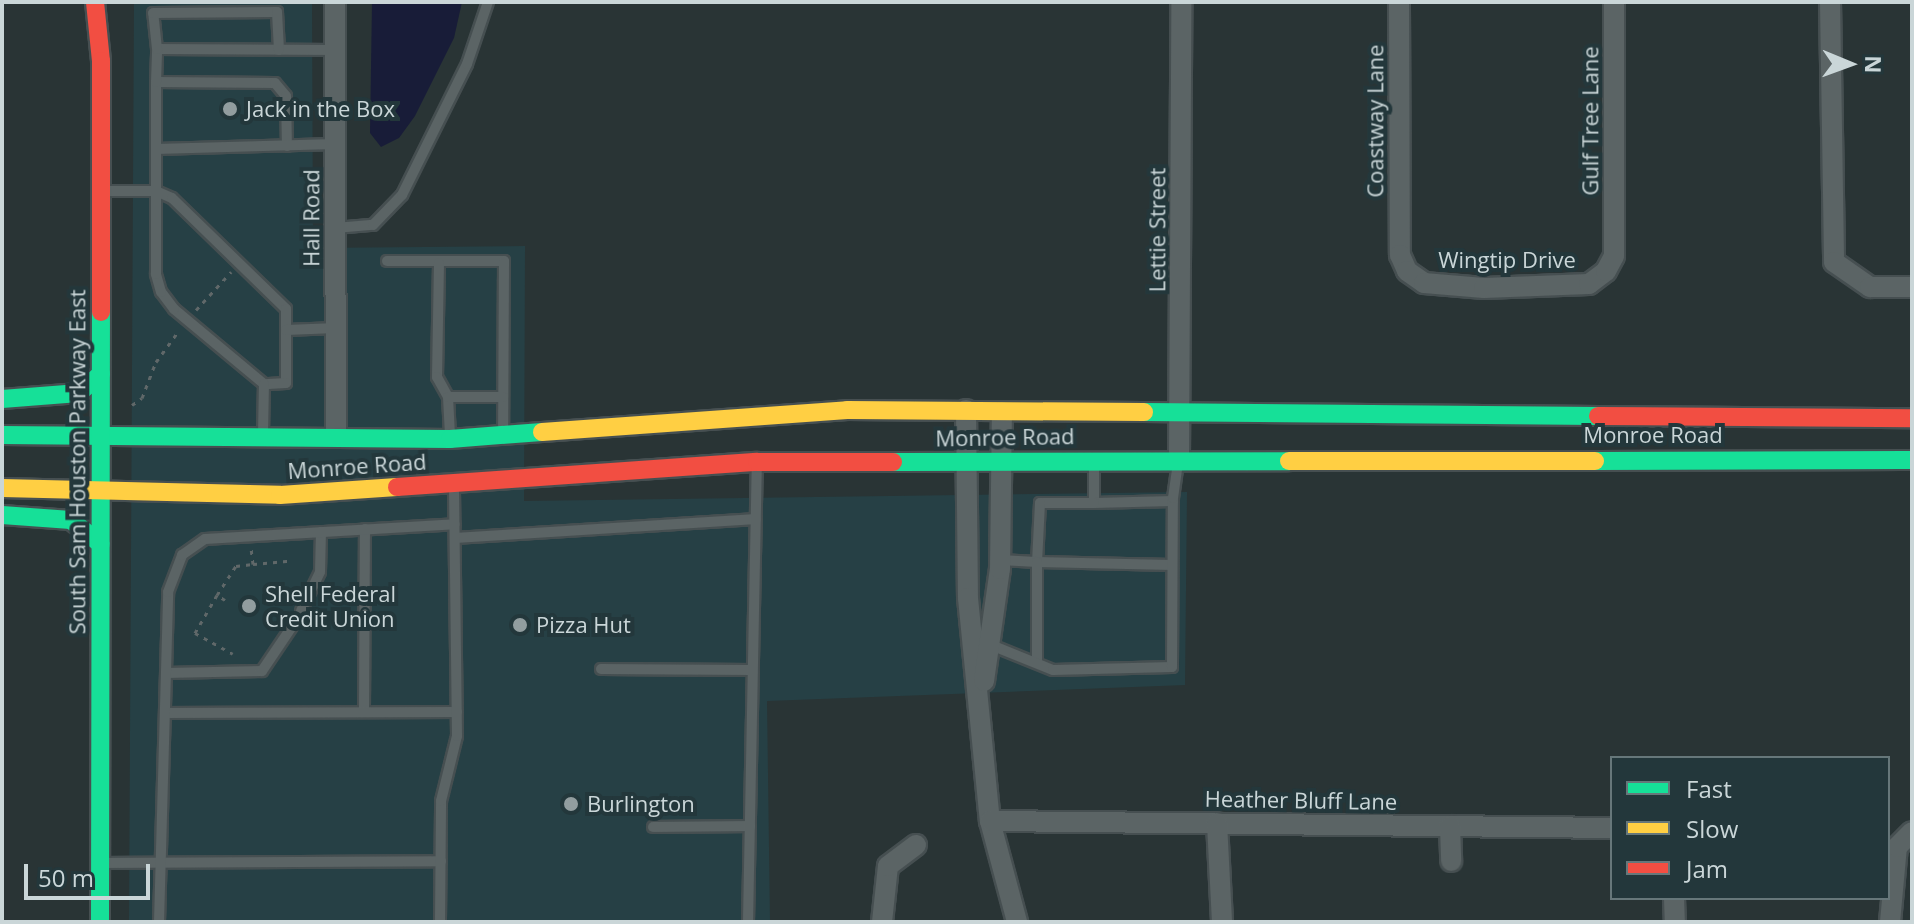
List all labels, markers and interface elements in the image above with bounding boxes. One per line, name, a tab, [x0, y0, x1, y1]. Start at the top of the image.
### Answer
north arrow	[1810, 24, 1890, 104]
street label: Coastway Lane	[1362, 44, 1388, 198]
street label: Gulf Tree Lane	[1577, 46, 1603, 196]
text: N	[1859, 55, 1889, 74]
place label: Jack in the Box	[246, 96, 395, 122]
marker: Jack in the Box	[221, 100, 239, 118]
street label: Lettie Street	[1144, 168, 1170, 292]
street label: Hall Road	[298, 169, 324, 267]
street label: Wingtip Drive	[1438, 247, 1576, 273]
street label: South Sam Houston Parkway East	[64, 290, 90, 634]
street label: Monroe Road	[1583, 422, 1723, 448]
street label: Monroe Road	[935, 423, 1075, 451]
street label: Monroe Road	[287, 448, 427, 484]
place label: Shell Federal Credit Union	[265, 580, 396, 632]
marker: Shell Federal Credit Union	[240, 597, 258, 615]
place label: Pizza Hut	[536, 612, 631, 638]
marker: Pizza Hut	[511, 616, 529, 634]
legend	[1610, 756, 1890, 900]
text: Fast	[1686, 772, 1732, 805]
street label: Heather Bluff Lane	[1205, 785, 1397, 815]
place label: Burlington	[587, 791, 695, 817]
marker: Burlington	[562, 795, 580, 813]
text: Slow	[1686, 812, 1738, 845]
scale bar	[28, 848, 154, 898]
text: Jam	[1686, 852, 1728, 885]
text: 50 m	[38, 861, 94, 894]

